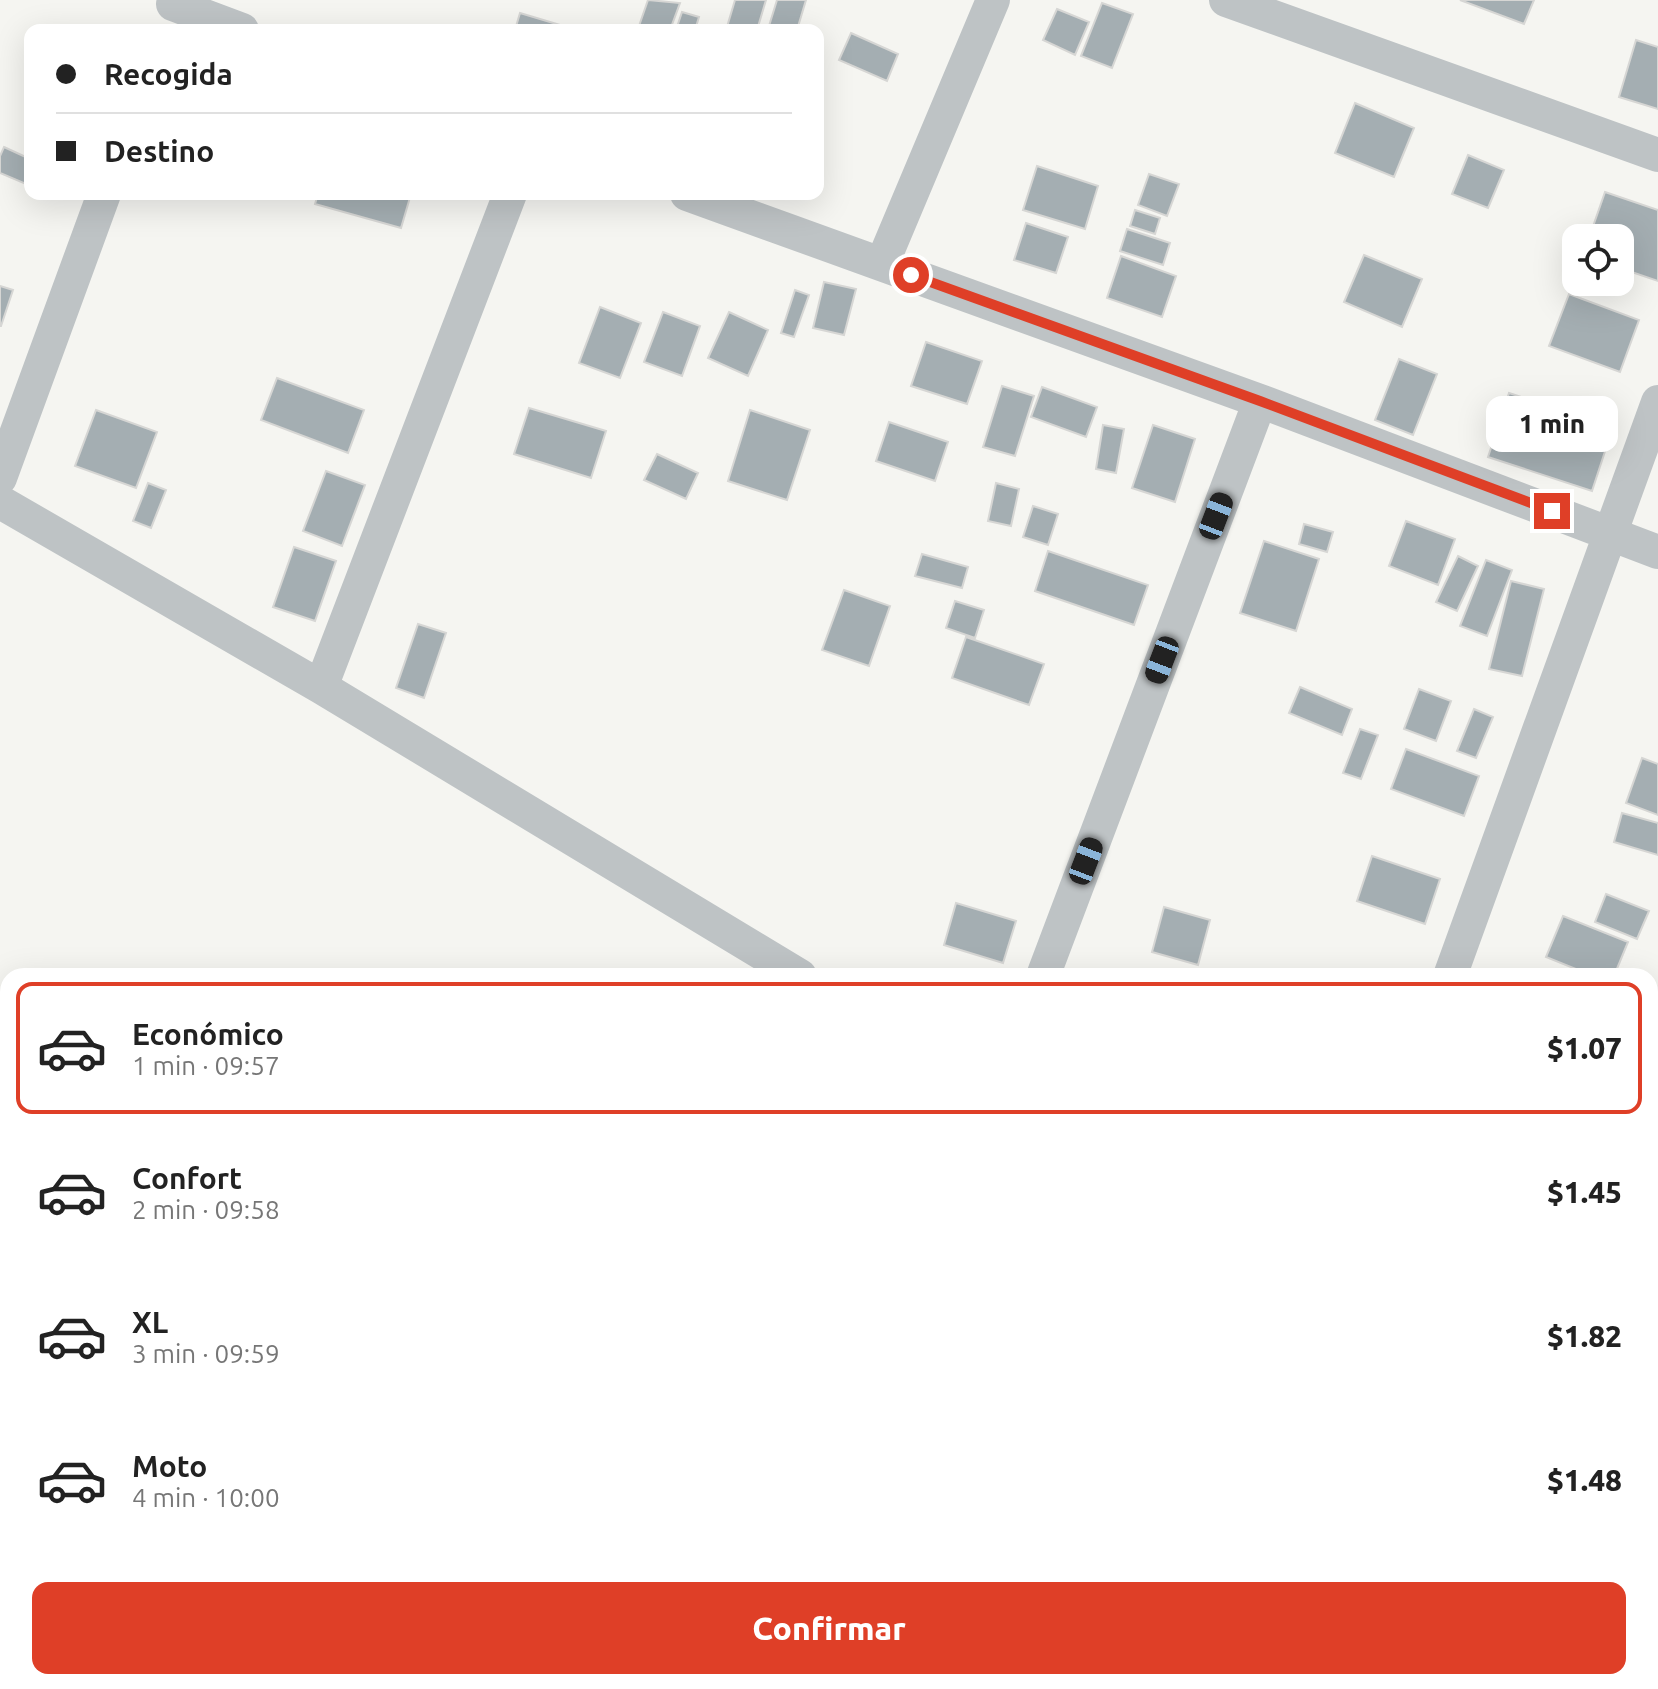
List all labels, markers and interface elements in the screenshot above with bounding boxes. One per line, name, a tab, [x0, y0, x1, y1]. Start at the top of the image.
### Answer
text: Recogida	[104, 57, 233, 91]
text: Destino	[104, 134, 214, 168]
map controls	[1562, 224, 1634, 296]
button: locate	[1562, 224, 1634, 296]
route start	[893, 257, 929, 293]
callout: 1 min	[1486, 395, 1618, 451]
text: 1 min	[1519, 409, 1585, 438]
car	[1196, 489, 1236, 543]
route end	[1534, 493, 1570, 529]
car	[1142, 633, 1182, 687]
car	[1066, 834, 1106, 888]
icon: car	[36, 1012, 108, 1084]
text: Económico	[132, 1017, 284, 1051]
text: $1.07	[1547, 1031, 1622, 1065]
text: 1 min · 09:57	[132, 1051, 280, 1080]
icon: car	[36, 1156, 108, 1228]
text: Confort	[132, 1161, 242, 1195]
text: $1.45	[1547, 1175, 1622, 1209]
text: 2 min · 09:58	[132, 1195, 280, 1224]
icon: car	[36, 1300, 108, 1372]
text: XL	[132, 1305, 168, 1339]
text: $1.82	[1547, 1319, 1622, 1353]
text: 3 min · 09:59	[132, 1339, 280, 1368]
icon: car	[36, 1444, 108, 1516]
text: Moto	[132, 1449, 207, 1483]
text: $1.48	[1547, 1463, 1622, 1497]
text: 4 min · 10:00	[132, 1483, 280, 1512]
button: Confirmar	[32, 1582, 1626, 1674]

